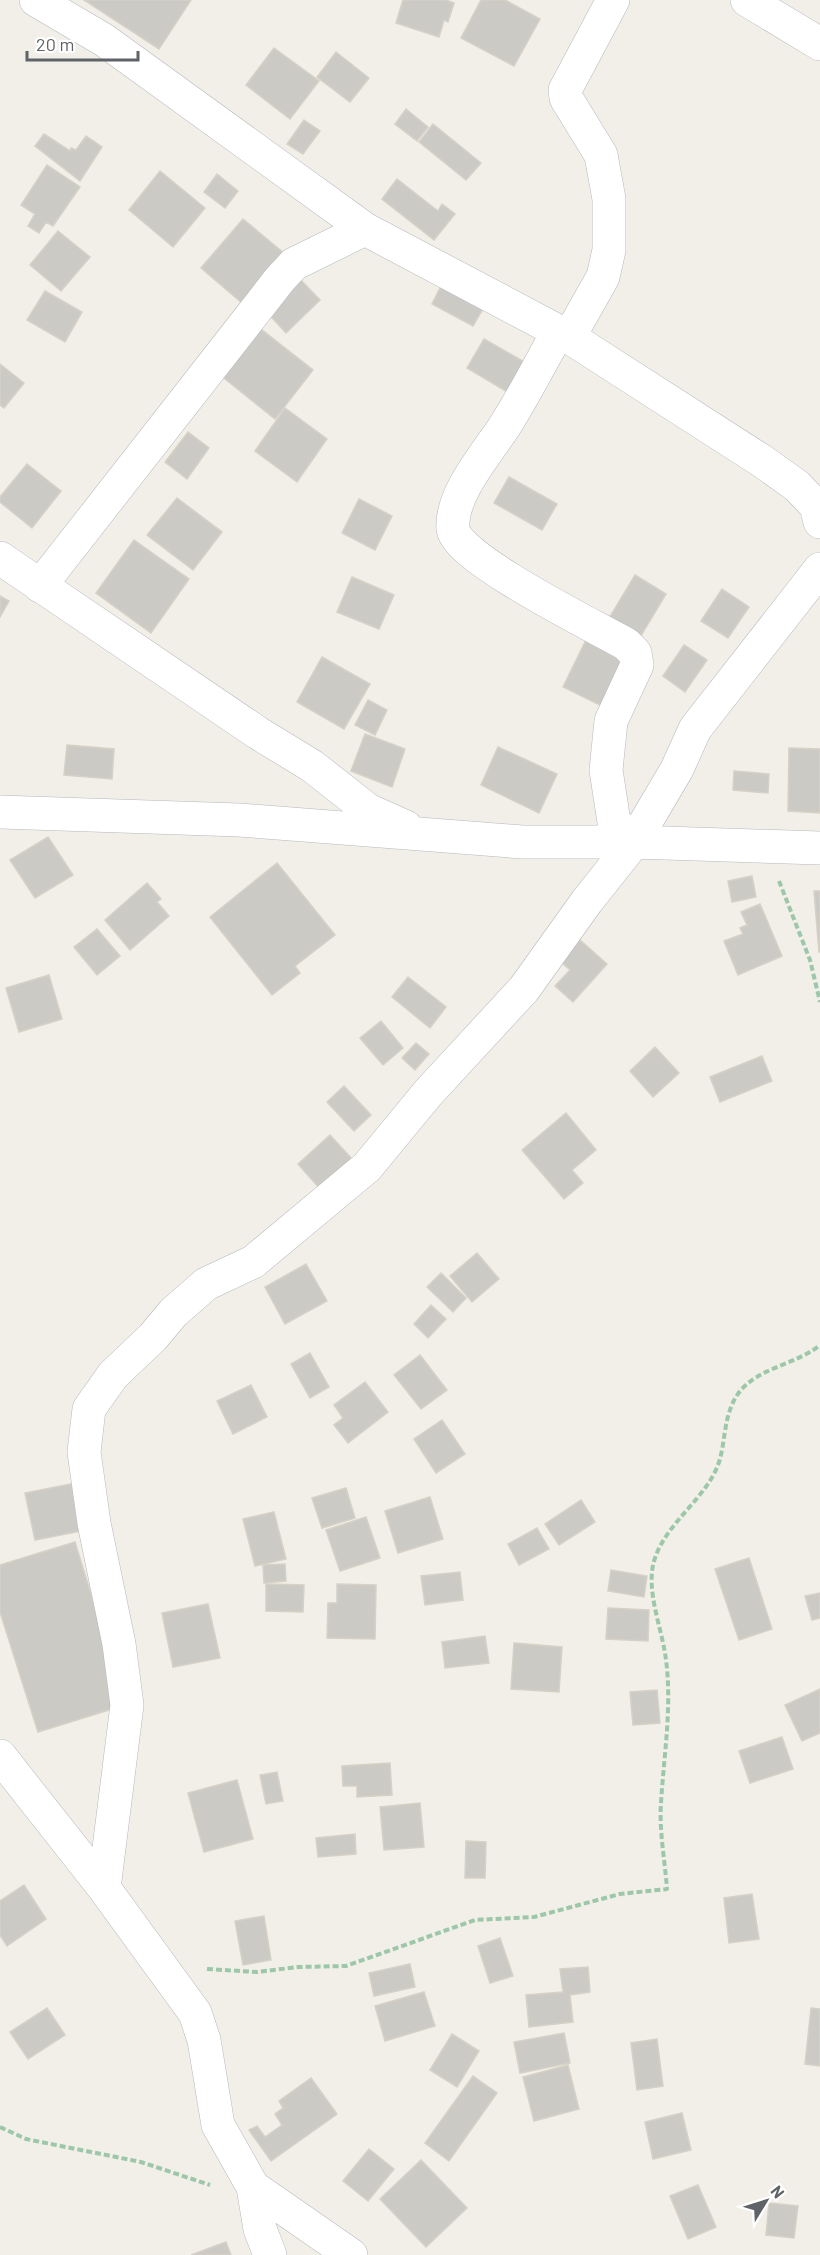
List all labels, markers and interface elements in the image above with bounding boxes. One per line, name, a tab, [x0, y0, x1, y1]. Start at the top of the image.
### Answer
scale bar	[27, 24, 138, 62]
text: 20 m	[36, 33, 74, 55]
north arrow	[736, 2171, 796, 2231]
text: N	[767, 2181, 789, 2201]

